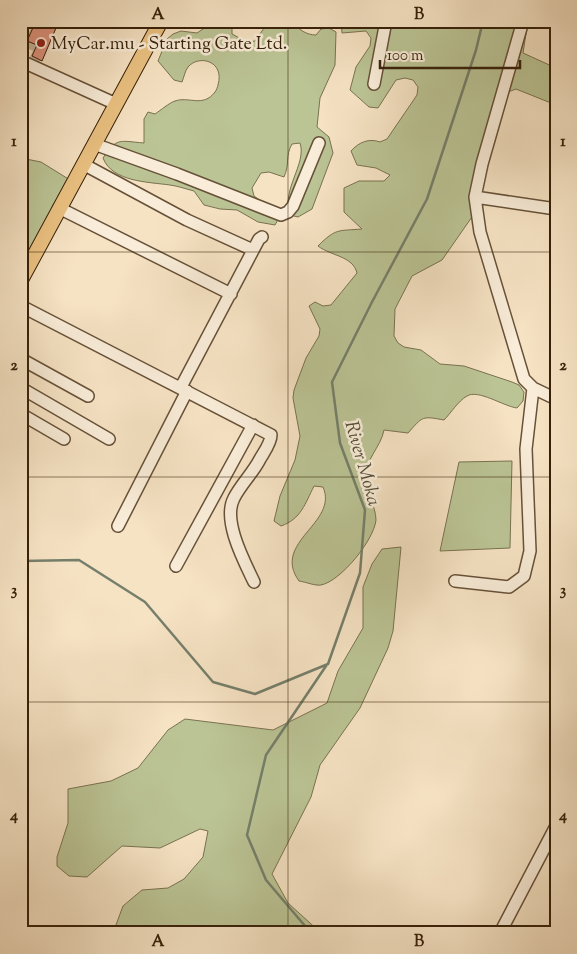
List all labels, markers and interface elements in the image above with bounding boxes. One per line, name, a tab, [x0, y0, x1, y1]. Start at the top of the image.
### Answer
text: A	[152, 4, 165, 27]
text: B	[414, 4, 424, 27]
place label: MyCar.mu - Starting Gate Ltd.	[51, 32, 287, 58]
marker: MyCar.mu - Starting Gate Ltd.	[35, 37, 47, 49]
scale bar	[380, 38, 520, 70]
text: 100 m	[387, 46, 424, 67]
text: 1	[11, 131, 17, 154]
text: 1	[560, 131, 566, 154]
text: 2	[10, 355, 18, 378]
text: 2	[559, 355, 567, 378]
water label: River Moka	[337, 418, 387, 509]
text: 3	[11, 580, 18, 603]
text: 3	[560, 580, 567, 603]
text: 4	[9, 805, 18, 828]
text: 4	[558, 805, 567, 828]
text: A	[152, 931, 165, 954]
text: B	[414, 931, 424, 954]

